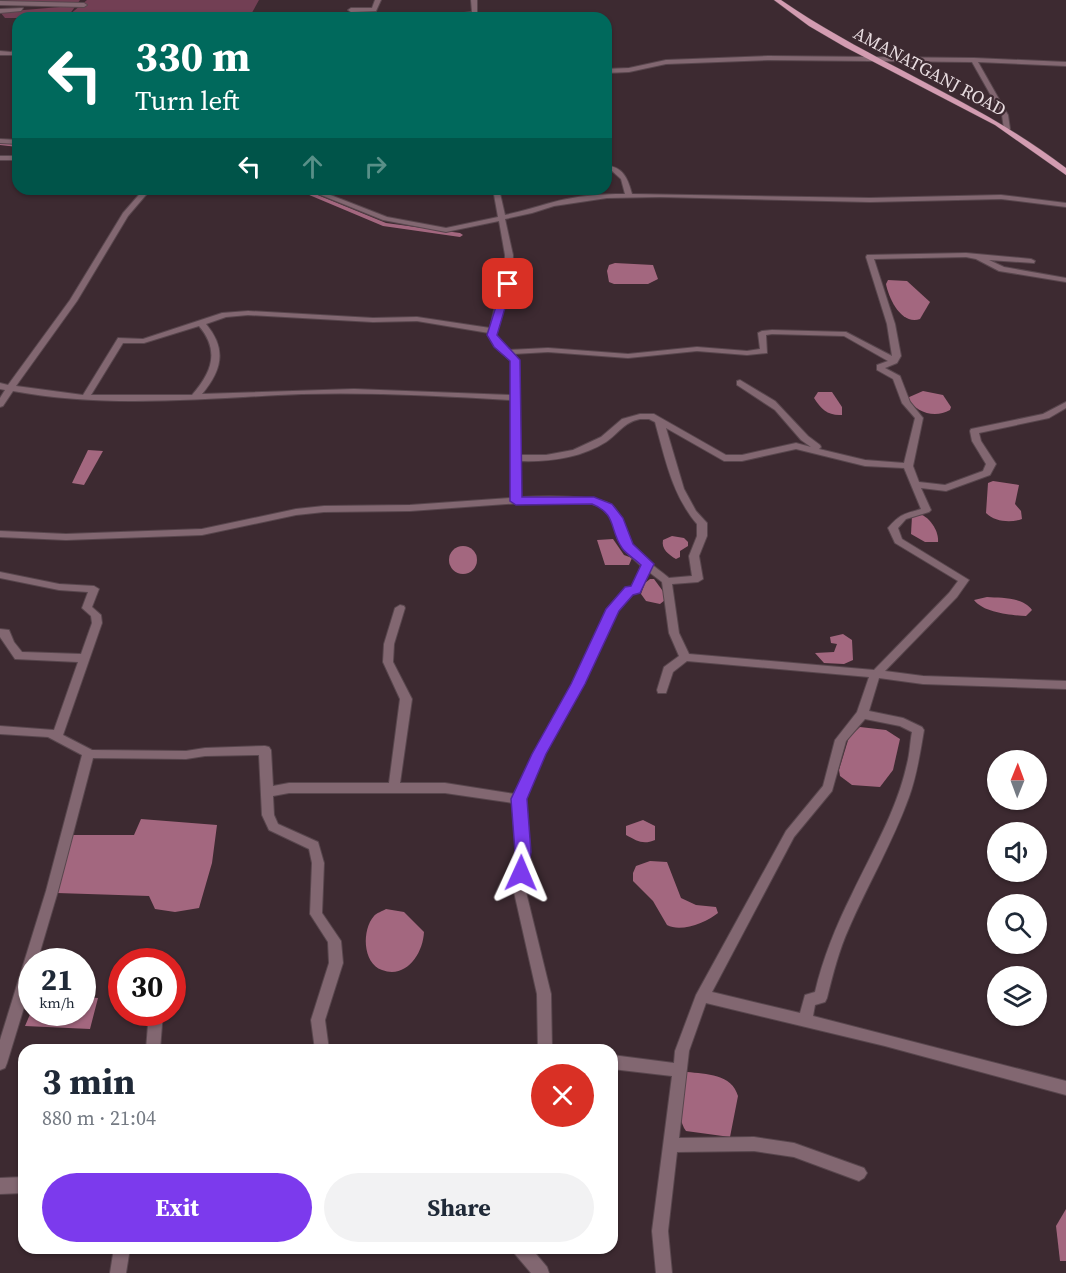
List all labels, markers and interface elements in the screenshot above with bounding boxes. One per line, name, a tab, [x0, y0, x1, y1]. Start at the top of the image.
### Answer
street label: AMANATGANJ ROAD	[849, 20, 1011, 122]
text: 330 m	[135, 27, 250, 85]
icon: left	[36, 36, 114, 114]
text: Turn left	[135, 82, 239, 119]
icon: left	[233, 150, 266, 183]
icon: ahead	[296, 150, 329, 183]
icon: right	[359, 150, 392, 183]
pin	[482, 258, 533, 309]
icon: arrive	[491, 267, 524, 300]
north arrow	[987, 750, 1047, 810]
map controls	[987, 750, 1047, 1026]
button: sound	[987, 822, 1047, 882]
position arrow	[489, 841, 553, 905]
button: search	[987, 894, 1047, 954]
speed limit sign: 30	[108, 948, 186, 1026]
text: 21	[41, 959, 73, 1000]
button: layers	[987, 966, 1047, 1026]
text: km/h	[39, 992, 75, 1013]
text: 3 min	[42, 1057, 135, 1106]
button: close	[531, 1064, 594, 1127]
text: 880 m · 21:04	[42, 1104, 156, 1132]
button: Exit	[42, 1173, 312, 1242]
button: Share	[324, 1173, 594, 1242]

